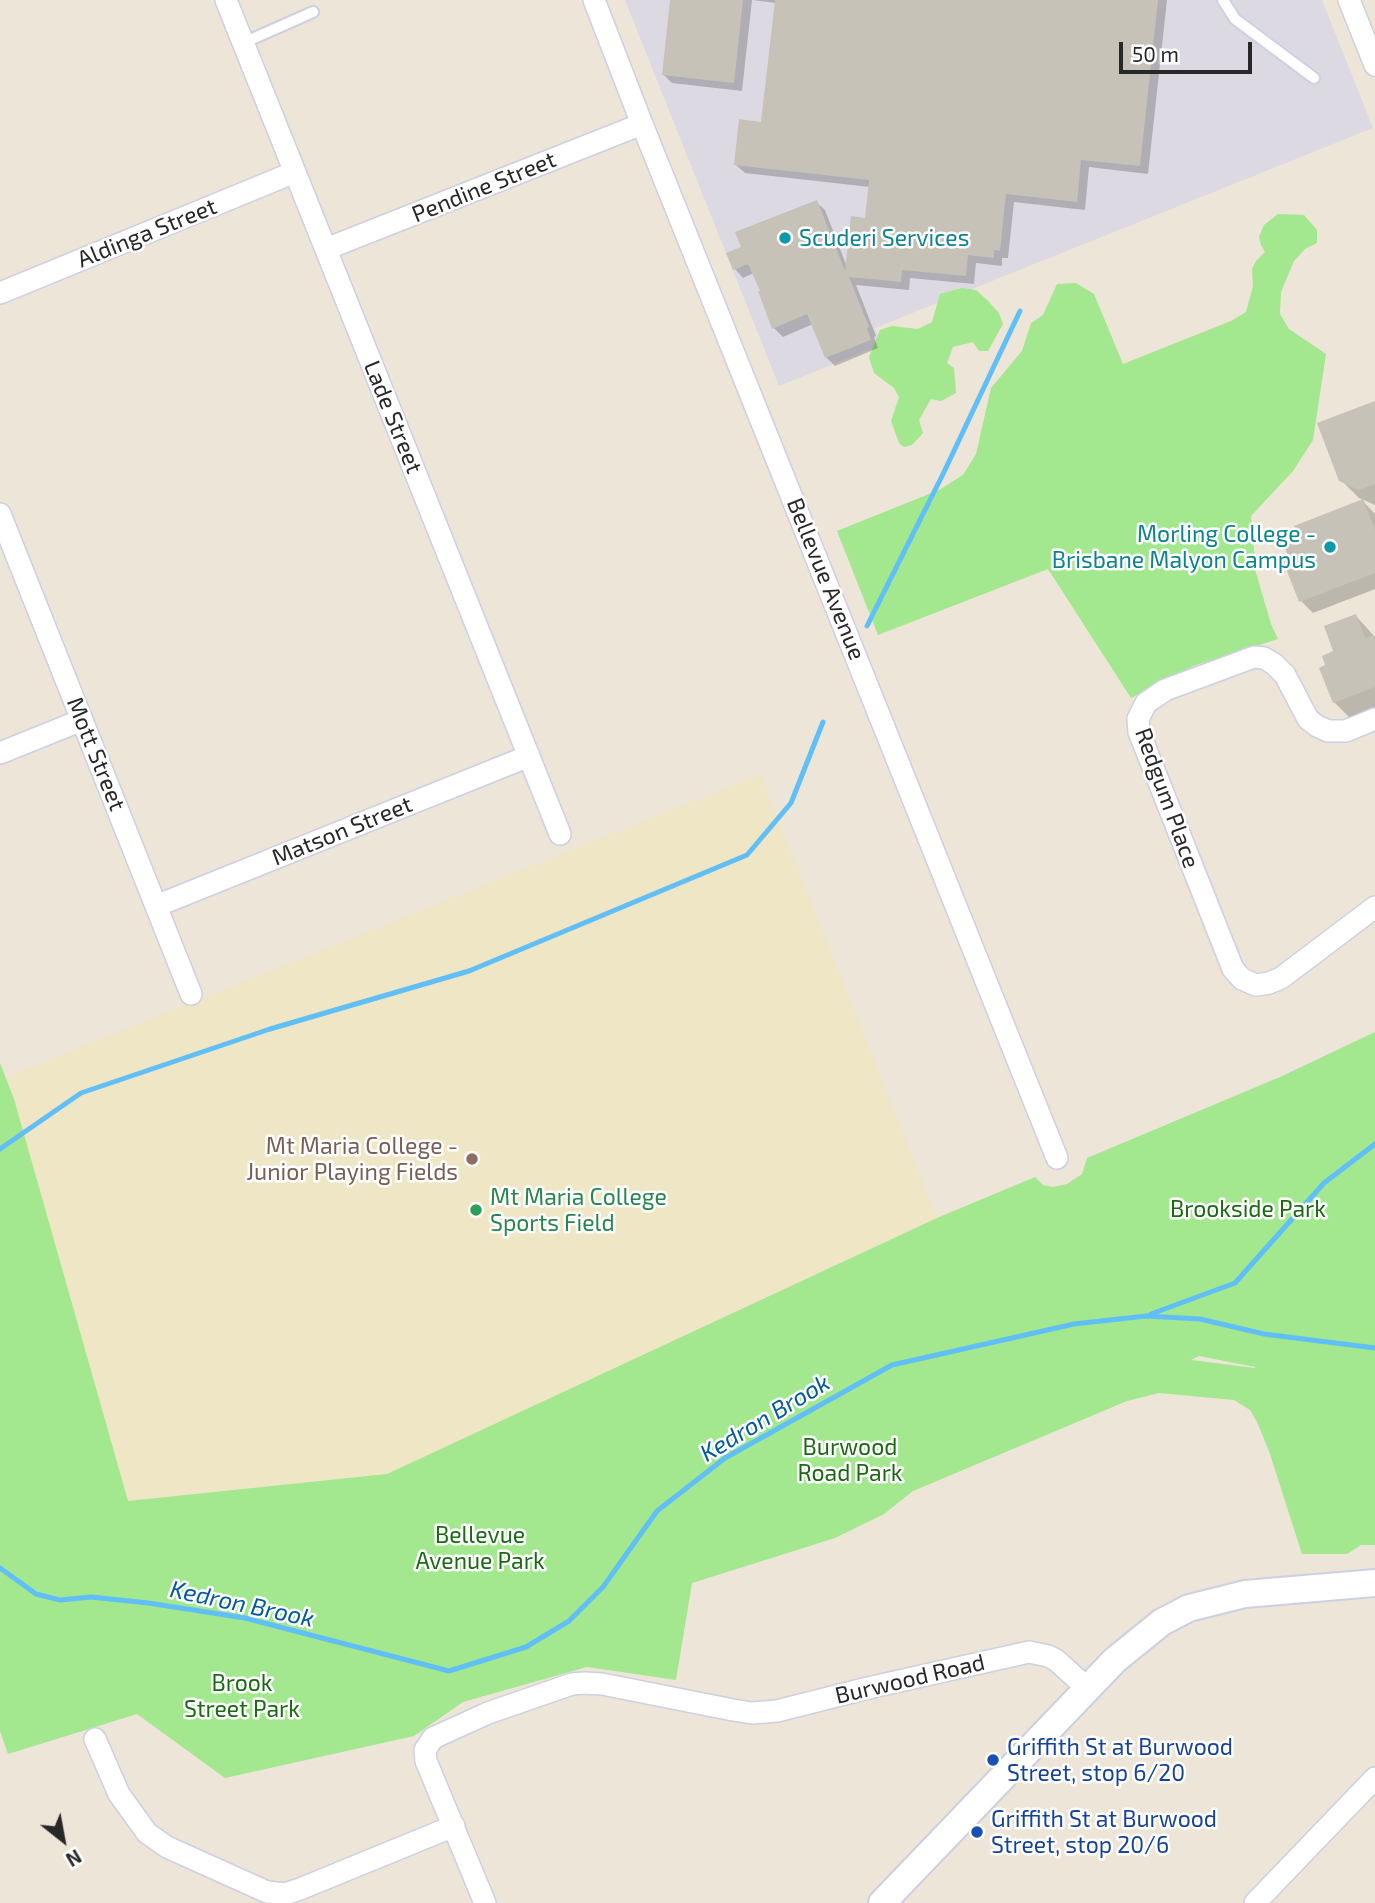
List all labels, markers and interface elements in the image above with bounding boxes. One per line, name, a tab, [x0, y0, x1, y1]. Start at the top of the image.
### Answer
scale bar	[1123, 28, 1256, 72]
text: 50 m	[1132, 41, 1179, 66]
street label: Pendine Street	[408, 146, 560, 228]
street label: Aldinga Street	[73, 193, 221, 273]
place label: Scuderi Services	[799, 224, 969, 252]
marker: Scuderi Services	[777, 230, 793, 246]
street label: Lade Street	[358, 357, 428, 477]
street label: Bellevue Avenue	[781, 494, 871, 664]
place label: Morling College - Brisbane Malyon Campus	[1052, 520, 1316, 574]
marker: Morling College - Brisbane Malyon Campus	[1322, 539, 1338, 555]
street label: Mott Street	[61, 693, 131, 815]
street label: Redgum Place	[1129, 724, 1205, 872]
street label: Matson Street	[268, 790, 416, 872]
place label: Mt Maria College - Junior Playing Fields	[246, 1132, 458, 1186]
marker: Mt Maria College - Junior Playing Fields	[464, 1151, 480, 1167]
place label: Mt Maria College Sports Field	[490, 1183, 667, 1237]
park label: Brookside Park	[1170, 1195, 1326, 1223]
marker: Mt Maria College Sports Field	[468, 1202, 484, 1218]
water label: Kedron Brook	[695, 1368, 835, 1468]
park label: Burwood Road Park	[797, 1433, 903, 1487]
park label: Bellevue Avenue Park	[415, 1521, 545, 1575]
water label: Kedron Brook	[167, 1575, 317, 1633]
street label: Burwood Road	[832, 1648, 988, 1710]
park label: Brook Street Park	[184, 1669, 300, 1723]
place label: Griffith St at Burwood Street, stop 6/20	[1007, 1733, 1233, 1787]
marker: Griffith St at Burwood Street, stop 6/20	[985, 1752, 1001, 1768]
north arrow	[28, 1805, 98, 1875]
place label: Griffith St at Burwood Street, stop 20/6	[991, 1805, 1217, 1859]
marker: Griffith St at Burwood Street, stop 20/6	[969, 1824, 985, 1840]
text: N	[62, 1845, 86, 1872]

